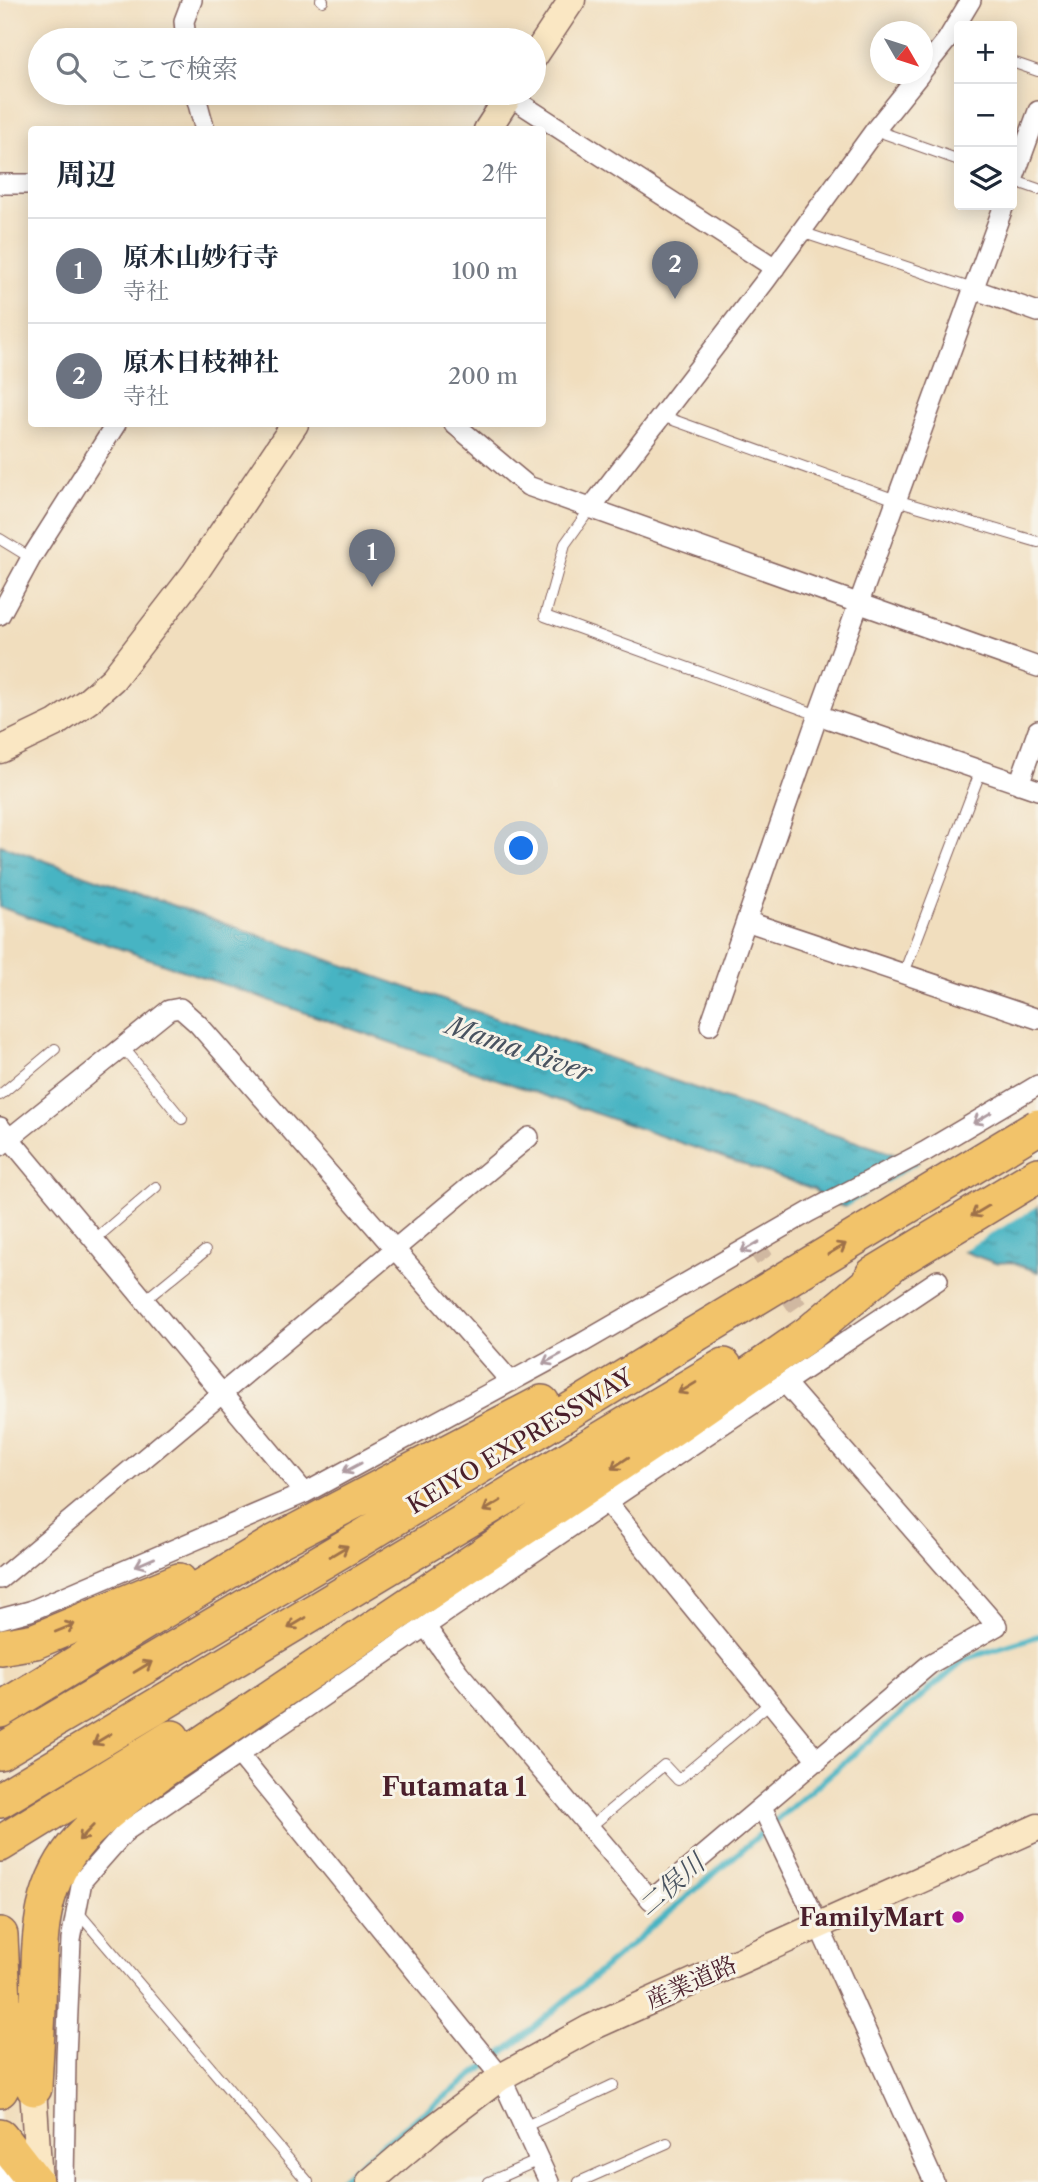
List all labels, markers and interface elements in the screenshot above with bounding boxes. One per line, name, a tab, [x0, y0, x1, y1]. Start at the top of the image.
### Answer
north arrow	[870, 21, 933, 84]
map controls	[954, 21, 1017, 210]
button: +	[954, 21, 1017, 84]
search box	[28, 28, 546, 105]
icon: search	[52, 48, 90, 86]
text: ここで検索	[108, 53, 238, 85]
button: −	[954, 84, 1017, 147]
button: layers	[954, 147, 1017, 210]
text: 周辺	[56, 156, 116, 193]
text: 2件	[482, 159, 518, 187]
text: 原木山妙行寺	[123, 241, 279, 273]
pin: 2	[652, 241, 698, 299]
text: 1	[74, 257, 84, 285]
text: 100 m	[452, 257, 518, 285]
text: 寺社	[123, 277, 169, 305]
text: 原木日枝神社	[123, 346, 279, 378]
text: 2	[72, 362, 86, 390]
text: 200 m	[448, 362, 518, 390]
text: 寺社	[123, 382, 169, 410]
pin: 1	[349, 529, 395, 587]
your location	[504, 831, 538, 865]
water label: Mama River	[439, 1008, 598, 1089]
one-way arrow	[973, 1111, 993, 1125]
one-way arrow	[970, 1204, 990, 1218]
one-way arrow	[740, 1240, 760, 1254]
one-way arrow	[826, 1242, 846, 1256]
one-way arrow	[542, 1353, 563, 1367]
street label: KEIYO EXPRESSWAY	[402, 1362, 639, 1520]
one-way arrow	[678, 1381, 698, 1395]
one-way arrow	[611, 1456, 630, 1470]
one-way arrow	[342, 1462, 363, 1475]
one-way arrow	[483, 1499, 503, 1513]
one-way arrow	[328, 1544, 348, 1558]
one-way arrow	[135, 1556, 156, 1569]
one-way arrow	[288, 1616, 308, 1630]
one-way arrow	[54, 1620, 75, 1633]
one-way arrow	[133, 1660, 153, 1674]
one-way arrow	[92, 1732, 112, 1746]
district label: Futamata 1	[382, 1771, 527, 1803]
one-way arrow	[78, 1824, 95, 1841]
water label: 二俣川	[631, 1845, 713, 1923]
place label: FamilyMart	[799, 1903, 944, 1932]
marker: FamilyMart	[950, 1909, 966, 1925]
street label: 産業道路	[641, 1949, 741, 2015]

